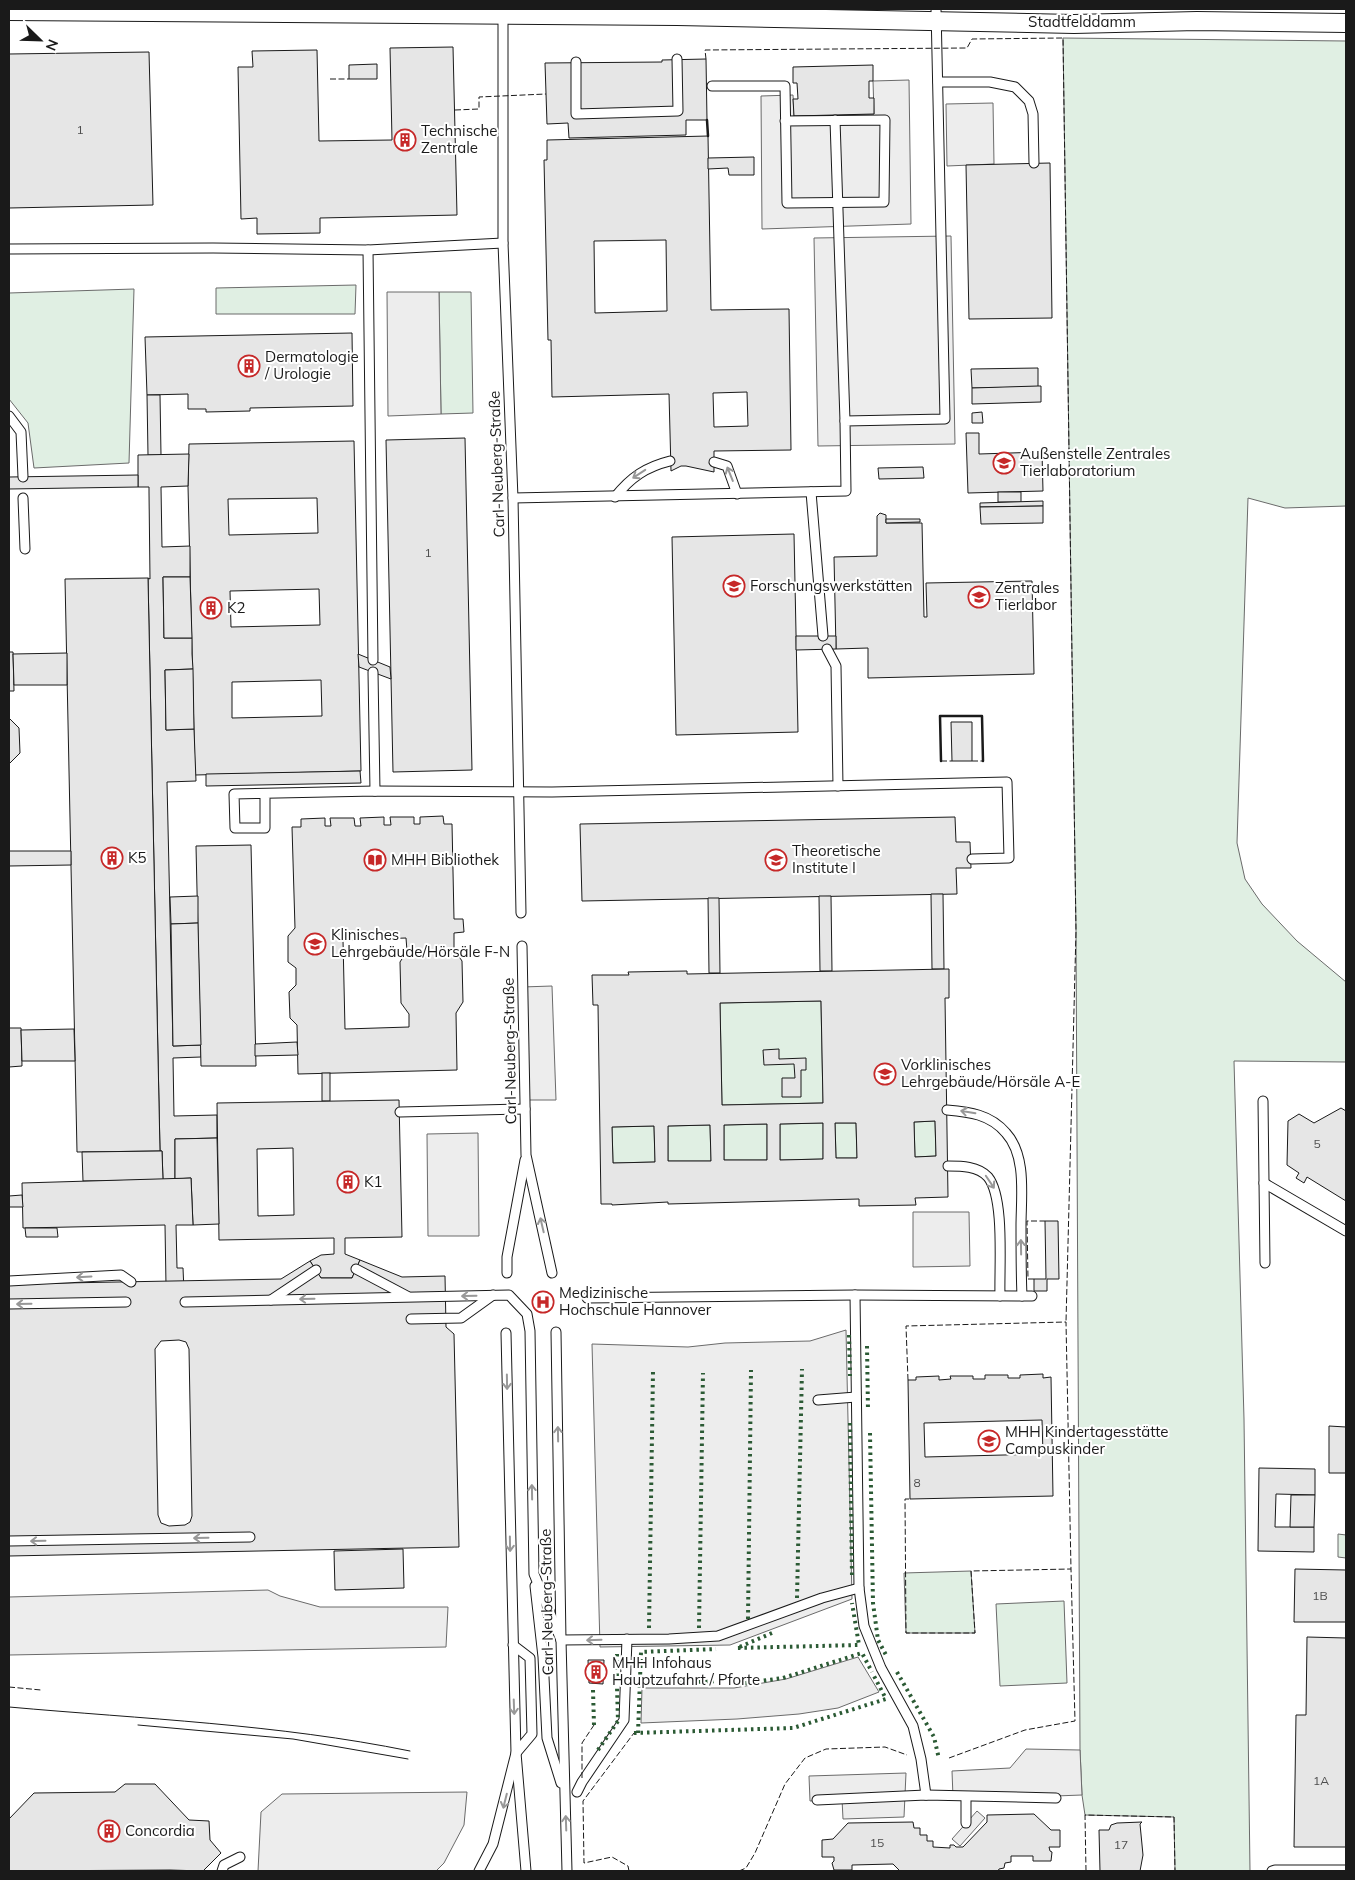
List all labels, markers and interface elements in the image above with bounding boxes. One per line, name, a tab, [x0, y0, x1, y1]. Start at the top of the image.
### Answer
street label: Stadtfelddamm	[1028, 12, 1136, 31]
north arrow	[15, 15, 65, 65]
text: N	[42, 37, 62, 53]
place label: Technische Zentrale	[421, 121, 497, 157]
house number: 1	[76, 122, 84, 137]
building icon: Technische Zentrale	[393, 128, 417, 152]
place label: Dermatologie / Urologie	[264, 347, 359, 383]
building icon: Dermatologie / Urologie	[237, 354, 261, 378]
street label: Carl-Neuberg-Straße	[484, 390, 509, 538]
place label: Außenstelle Zentrales Tierlaboratorium	[1020, 444, 1171, 480]
school or university icon: Außenstelle Zentrales Tierlaboratorium	[992, 451, 1016, 475]
one-way arrow	[725, 466, 734, 481]
one-way arrow	[633, 469, 647, 479]
house number: 1	[424, 545, 432, 560]
school or university icon: Forschungswerkstätten	[722, 574, 746, 598]
place label: Forschungswerkstätten	[750, 576, 912, 595]
place label: Zentrales Tierlabor	[995, 578, 1059, 614]
school or university icon: Zentrales Tierlabor	[967, 585, 991, 609]
building icon: K2	[199, 596, 223, 620]
place label: K2	[227, 598, 246, 617]
place label: Theoretische Institute I	[792, 841, 881, 877]
building icon: K5	[100, 846, 124, 870]
place label: K5	[128, 848, 147, 867]
library icon: MHH Bibliothek	[363, 848, 387, 872]
school or university icon: Theoretische Institute I	[764, 848, 788, 872]
place label: MHH Bibliothek	[391, 850, 499, 869]
place label: Klinisches Lehrgebäude/Hörsäle F-N	[331, 925, 510, 961]
school or university icon: Klinisches Lehrgebäude/Hörsäle F-N	[303, 932, 327, 956]
street label: Carl-Neuberg-Straße	[499, 977, 520, 1125]
place label: Vorklinisches Lehrgebäude/Hörsäle A-E	[901, 1055, 1080, 1091]
school or university icon: Vorklinisches Lehrgebäude/Hörsäle A-E	[873, 1062, 897, 1086]
one-way arrow	[960, 1107, 976, 1117]
house number: 5	[1313, 1136, 1321, 1151]
building icon: K1	[336, 1170, 360, 1194]
place label: K1	[364, 1172, 383, 1191]
one-way arrow	[985, 1175, 995, 1189]
one-way arrow	[537, 1218, 546, 1234]
one-way arrow	[1016, 1239, 1026, 1256]
one-way arrow	[76, 1273, 92, 1282]
place label: Medizinische Hochschule Hannover	[559, 1283, 712, 1319]
hospital icon: Medizinische Hochschule Hannover	[531, 1290, 555, 1314]
one-way arrow	[462, 1291, 478, 1301]
one-way arrow	[299, 1294, 316, 1304]
one-way arrow	[17, 1299, 33, 1309]
one-way arrow	[503, 1373, 512, 1389]
place label: MHH Kindertagesstätte Campuskinder	[1005, 1422, 1169, 1458]
one-way arrow	[553, 1426, 563, 1442]
school or university icon: MHH Kindertagesstätte Campuskinder	[977, 1429, 1001, 1453]
house number: 8	[913, 1475, 921, 1490]
one-way arrow	[527, 1484, 537, 1500]
street label: Carl-Neuberg-Straße	[536, 1528, 557, 1676]
one-way arrow	[193, 1533, 210, 1543]
one-way arrow	[31, 1536, 47, 1545]
one-way arrow	[505, 1536, 515, 1552]
house number: 1B	[1312, 1588, 1328, 1603]
one-way arrow	[586, 1636, 602, 1645]
place label: MHH Infohaus Hauptzufahrt / Pforte	[612, 1653, 760, 1689]
building icon: MHH Infohaus Hauptzufahrt / Pforte	[584, 1660, 608, 1684]
one-way arrow	[510, 1698, 519, 1714]
house number: 1A	[1313, 1773, 1329, 1788]
one-way arrow	[499, 1792, 509, 1808]
one-way arrow	[561, 1815, 570, 1831]
building icon: Concordia	[97, 1819, 121, 1843]
place label: Concordia	[125, 1821, 195, 1840]
house number: 15	[870, 1835, 884, 1850]
house number: 17	[1114, 1837, 1128, 1852]

